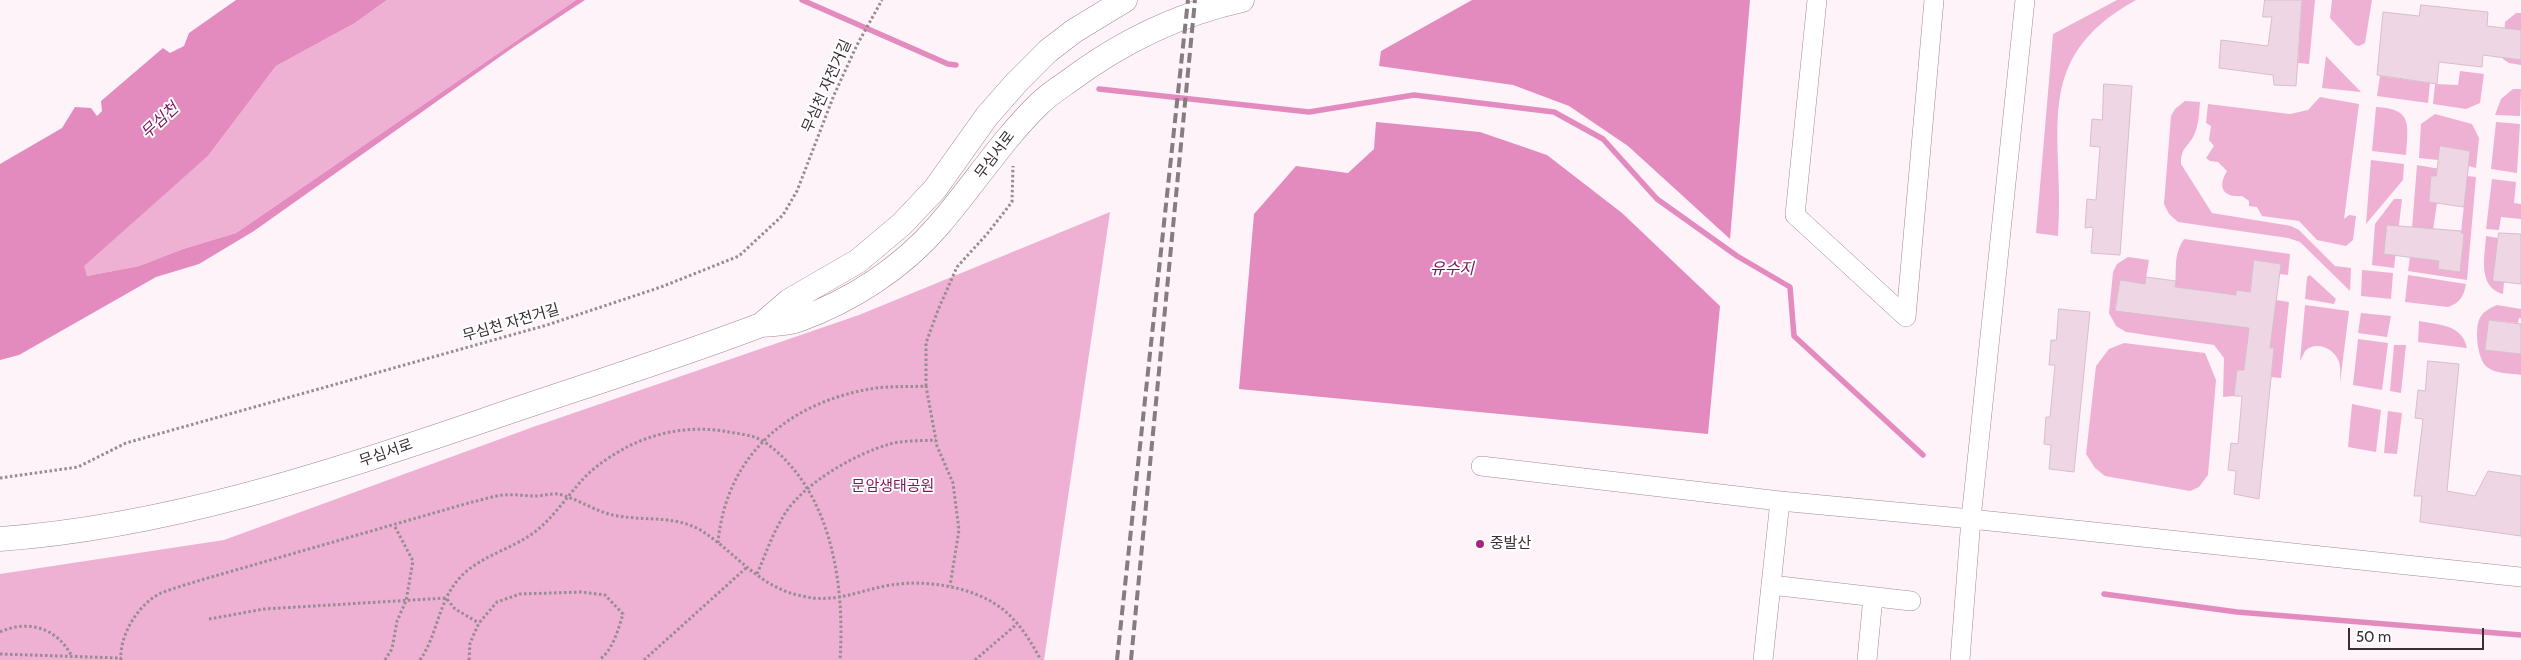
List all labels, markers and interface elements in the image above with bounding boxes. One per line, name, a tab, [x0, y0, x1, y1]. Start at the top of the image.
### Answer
street label: 무심천 자전거길	[798, 37, 856, 135]
water label: 무심천	[137, 99, 183, 143]
street label: 무심서로	[971, 128, 1019, 182]
water label: 유수지	[1430, 259, 1474, 279]
street label: 무심천 자전거길	[460, 301, 562, 345]
street label: 무심서로	[357, 436, 415, 470]
park label: 문암생태공원	[852, 478, 934, 496]
place label: 중발산	[1490, 535, 1531, 553]
marker: 중발산	[1474, 538, 1486, 550]
scale bar	[2351, 618, 2487, 650]
text: 50 m	[2356, 628, 2391, 646]

